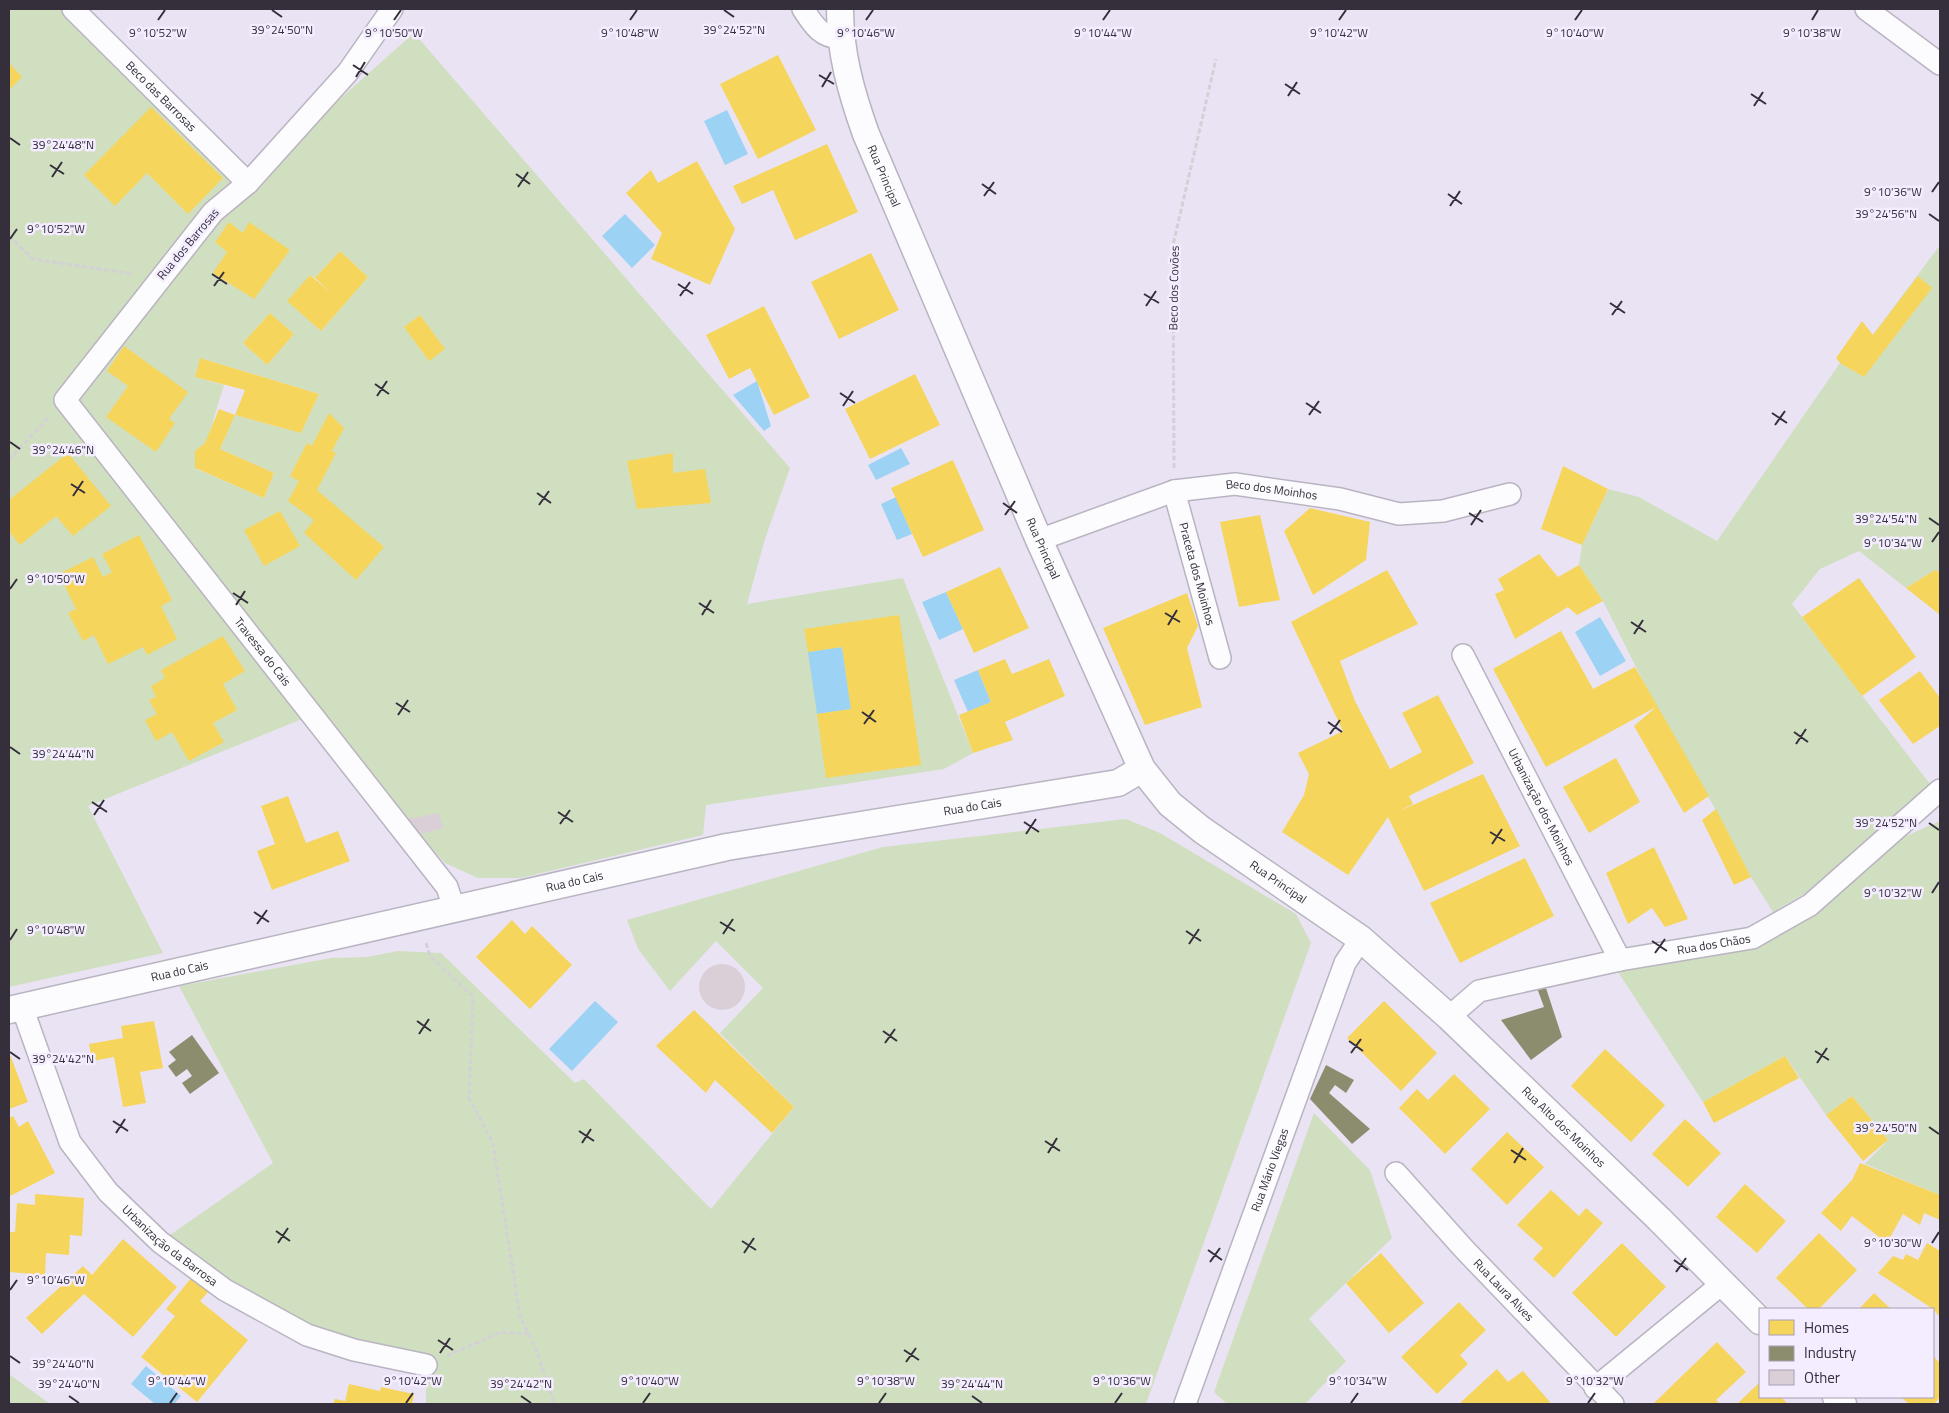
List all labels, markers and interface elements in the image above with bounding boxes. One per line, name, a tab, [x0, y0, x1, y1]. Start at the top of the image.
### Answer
text: 39°24'50"N	[251, 20, 313, 39]
text: 39°24'52"N	[703, 20, 765, 39]
text: 9°10'52"W	[129, 23, 187, 42]
text: 9°10'50"W	[365, 23, 423, 42]
text: 9°10'48"W	[601, 23, 659, 42]
text: 9°10'46"W	[837, 23, 895, 42]
text: 9°10'44"W	[1074, 23, 1132, 42]
text: 9°10'42"W	[1310, 23, 1368, 42]
text: 9°10'40"W	[1546, 23, 1604, 42]
text: 9°10'38"W	[1783, 23, 1841, 42]
street label: Beco das Barrosas	[121, 56, 201, 136]
text: 39°24'48"N	[32, 135, 94, 154]
street label: Rua Principal	[863, 142, 906, 210]
text: 9°10'36"W	[1864, 182, 1922, 201]
street label: Rua dos Barrosas	[152, 203, 224, 284]
text: 39°24'56"N	[1855, 204, 1917, 223]
text: 9°10'52"W	[27, 219, 85, 238]
street label: Beco dos Covões	[1163, 245, 1184, 331]
text: 39°24'46"N	[32, 440, 94, 459]
street label: Beco dos Moinhos	[1225, 474, 1319, 505]
text: 39°24'54"N	[1855, 509, 1917, 528]
street label: Rua Principal	[1021, 514, 1065, 582]
street label: Praceta dos Moinhos	[1174, 520, 1221, 628]
text: 9°10'34"W	[1864, 533, 1922, 552]
text: 9°10'50"W	[27, 569, 85, 588]
street label: Travessa do Cais	[230, 613, 296, 690]
text: 39°24'44"N	[32, 744, 94, 763]
street label: Urbanização dos Moinhos	[1504, 745, 1580, 869]
street label: Rua do Cais	[942, 792, 1003, 820]
text: 39°24'52"N	[1855, 813, 1917, 832]
street label: Rua Principal	[1246, 855, 1311, 908]
street label: Rua do Cais	[544, 865, 606, 897]
text: 9°10'32"W	[1864, 883, 1922, 902]
text: 9°10'48"W	[27, 920, 85, 939]
street label: Rua dos Chãos	[1675, 928, 1752, 959]
street label: Rua do Cais	[149, 955, 211, 987]
text: 39°24'42"N	[32, 1049, 94, 1068]
street label: Rua Alto dos Moinhos	[1517, 1082, 1610, 1172]
text: 39°24'50"N	[1855, 1118, 1917, 1137]
street label: Rua Mário Viegas	[1246, 1125, 1293, 1214]
street label: Urbanização da Barrosa	[118, 1200, 222, 1291]
text: 9°10'30"W	[1864, 1233, 1922, 1252]
street label: Rua Laura Alves	[1469, 1254, 1539, 1326]
text: 9°10'46"W	[27, 1270, 85, 1289]
legend	[1759, 1308, 1934, 1398]
text: Homes	[1804, 1316, 1849, 1339]
text: Industry	[1804, 1341, 1856, 1364]
text: 39°24'40"N	[32, 1354, 94, 1373]
text: Other	[1804, 1366, 1840, 1389]
text: 9°10'44"W	[148, 1371, 206, 1390]
text: 9°10'42"W	[384, 1371, 442, 1390]
text: 9°10'40"W	[621, 1371, 679, 1390]
text: 9°10'38"W	[857, 1371, 915, 1390]
text: 9°10'36"W	[1093, 1371, 1151, 1390]
text: 9°10'34"W	[1329, 1371, 1387, 1390]
text: 9°10'32"W	[1566, 1371, 1624, 1390]
text: 39°24'40"N	[38, 1374, 100, 1393]
text: 39°24'42"N	[490, 1374, 552, 1393]
text: 39°24'44"N	[941, 1374, 1003, 1393]

